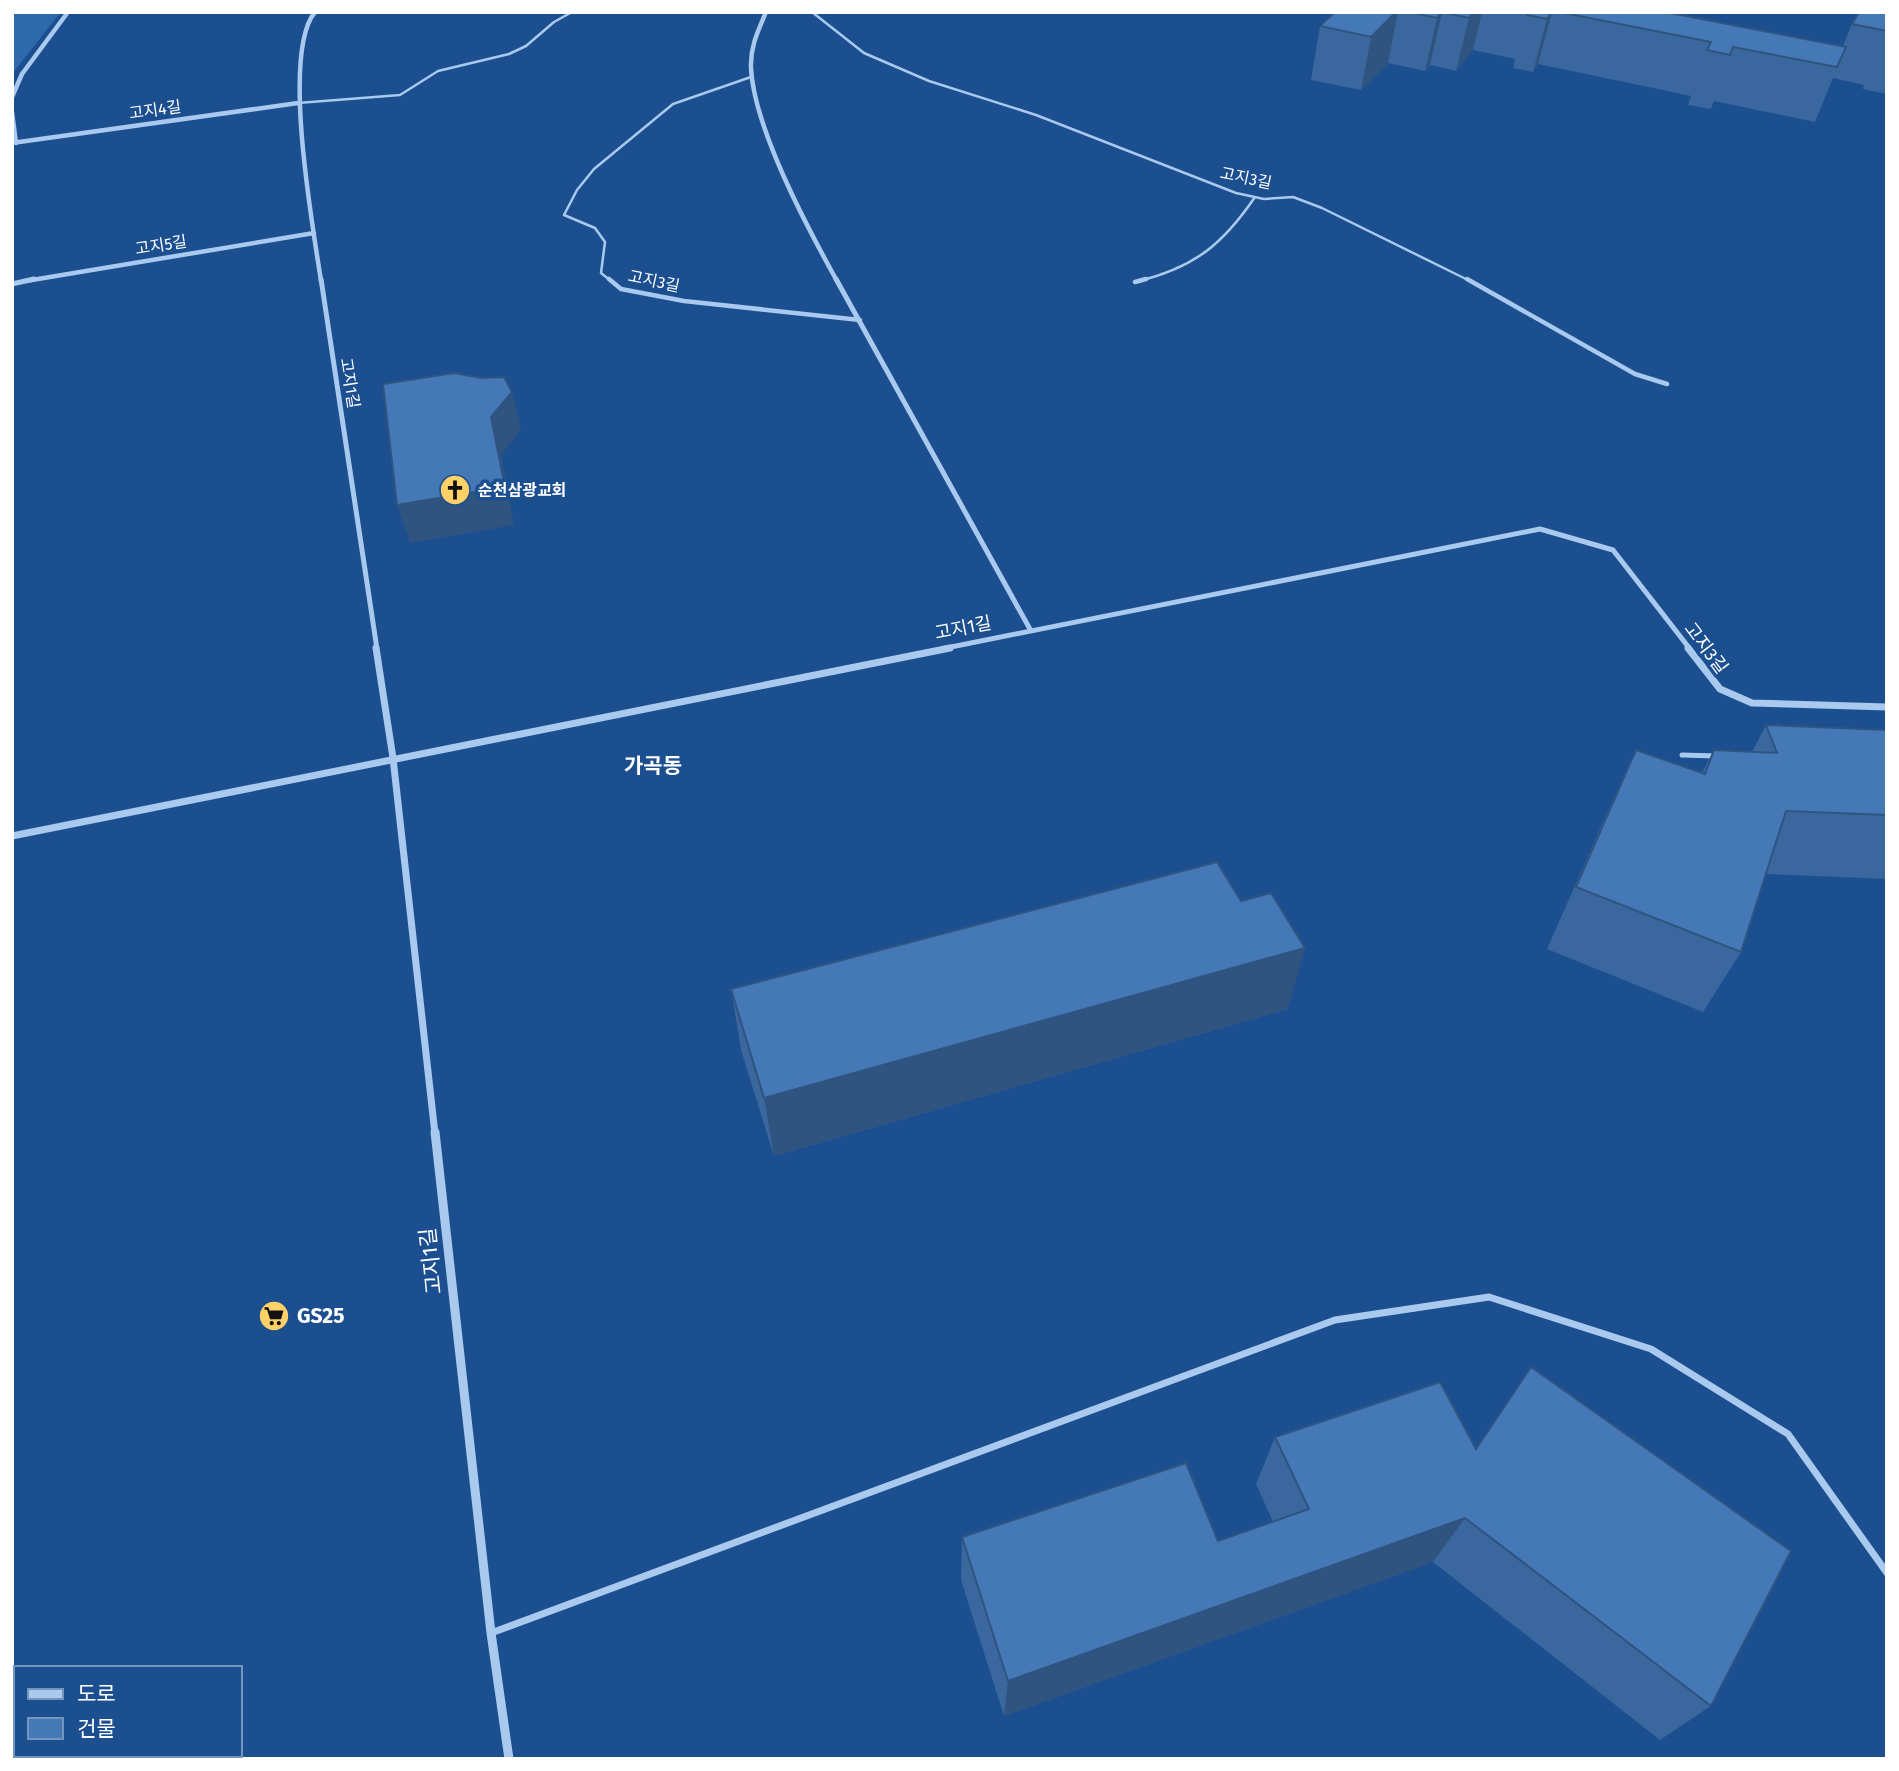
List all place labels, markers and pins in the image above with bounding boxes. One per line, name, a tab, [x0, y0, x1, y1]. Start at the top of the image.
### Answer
church icon: 순천삼광교회	[438, 473, 472, 507]
place label: 순천삼광교회	[478, 481, 566, 500]
supermarket icon: GS25	[257, 1299, 291, 1333]
place label: GS25	[297, 1303, 344, 1329]

